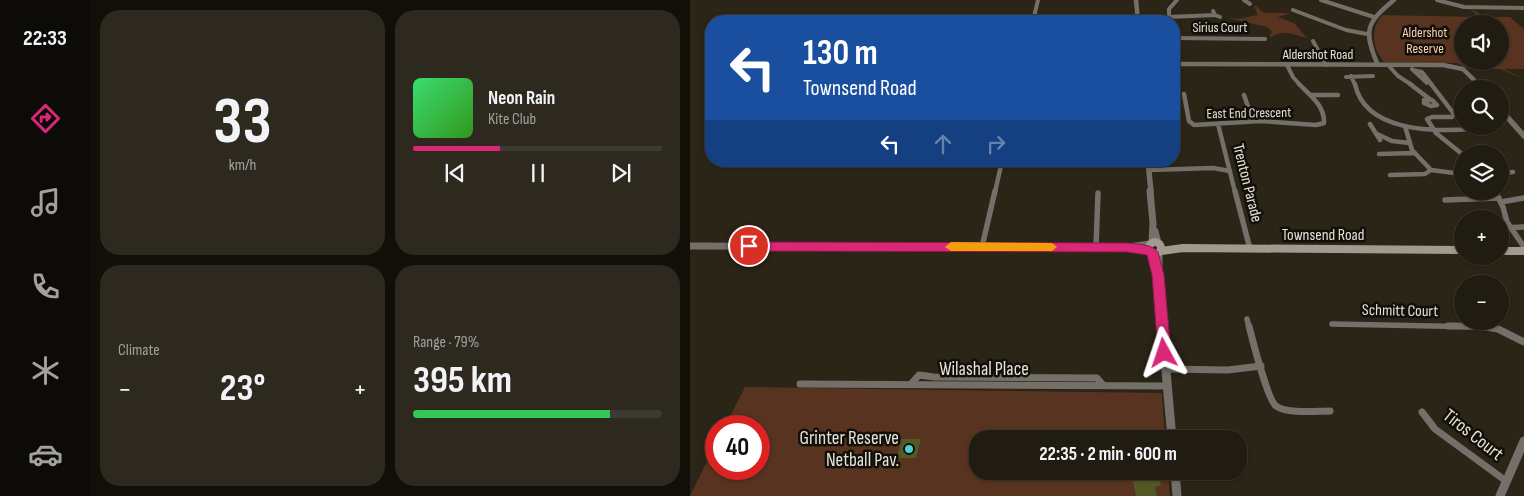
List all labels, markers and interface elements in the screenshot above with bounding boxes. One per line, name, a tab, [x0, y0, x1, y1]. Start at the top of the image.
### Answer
map controls	[1454, 15, 1509, 330]
button: sound	[1454, 15, 1509, 70]
street label: Sirius Court	[1192, 19, 1248, 36]
park label: Aldershot Reserve	[1401, 24, 1448, 57]
text: 22:33	[23, 25, 67, 52]
text: 130 m	[803, 32, 878, 75]
icon: left	[720, 35, 785, 100]
street label: Aldershot Road	[1282, 46, 1354, 63]
text: Townsend Road	[803, 75, 917, 102]
button: search	[1454, 80, 1509, 135]
text: 33	[213, 84, 272, 162]
text: Neon Rain	[488, 87, 555, 110]
icon: directions	[28, 101, 63, 136]
street label: East End Crescent	[1206, 104, 1292, 122]
text: Kite Club	[488, 110, 536, 129]
icon: left	[876, 130, 904, 158]
icon: ahead	[929, 130, 957, 158]
icon: right	[982, 130, 1010, 158]
street label: Trenton Parade	[1228, 142, 1266, 224]
button: layers	[1454, 145, 1509, 200]
text: km/h	[229, 156, 256, 175]
icon: previous	[441, 159, 469, 187]
icon: pause	[524, 159, 552, 187]
icon: next	[607, 159, 635, 187]
icon: music	[28, 185, 63, 220]
button: +	[1454, 210, 1509, 265]
pin	[728, 225, 770, 267]
street label: Townsend Road	[1282, 226, 1364, 245]
icon: arrive	[735, 232, 763, 260]
icon: phone	[28, 269, 63, 304]
button: −	[1454, 275, 1509, 330]
street label: Schmitt Court	[1362, 301, 1438, 321]
position arrow	[1137, 326, 1189, 378]
text: Range · 79%	[413, 333, 479, 352]
text: Climate	[118, 341, 160, 360]
icon: climate	[28, 353, 63, 388]
text: 395 km	[413, 358, 512, 403]
street label: Wilashal Place	[939, 358, 1029, 381]
text: 23°	[220, 366, 265, 411]
text: −	[118, 373, 132, 406]
text: +	[353, 373, 367, 406]
street label: Tiros Court	[1438, 404, 1508, 466]
speed limit sign: 40	[705, 415, 770, 480]
place label: Grinter Reserve Netball Pav.	[799, 427, 899, 472]
icon: car	[28, 437, 63, 472]
marker: Grinter Reserve Netball Pav.	[903, 443, 915, 455]
text: 22:35 · 2 min · 600 m	[1039, 443, 1177, 466]

